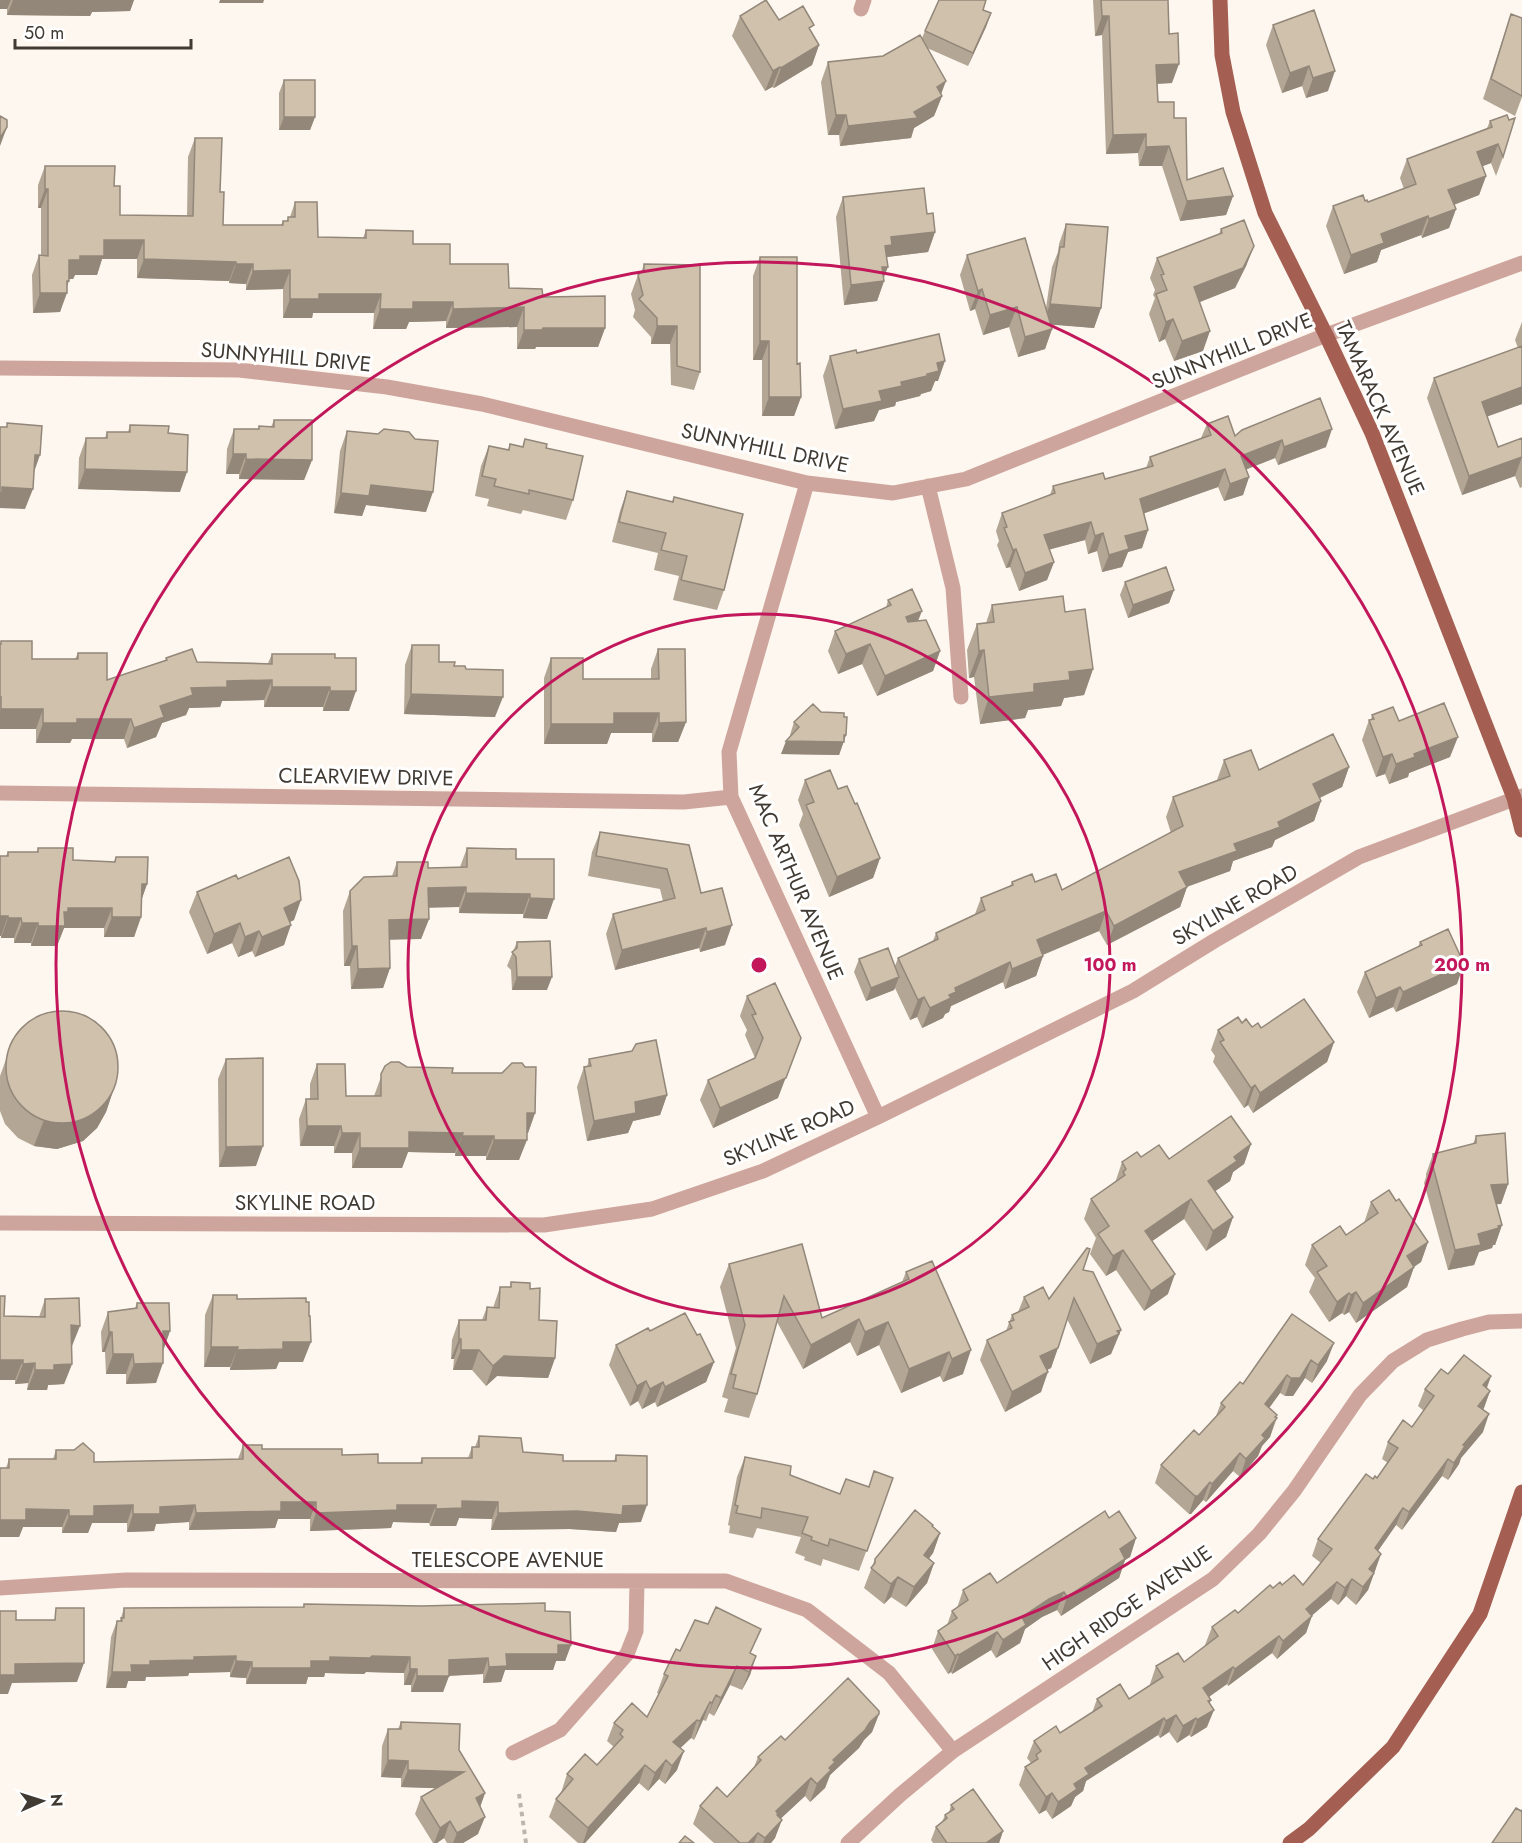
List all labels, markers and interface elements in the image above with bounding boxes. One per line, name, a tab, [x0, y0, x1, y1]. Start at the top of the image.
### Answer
scale bar	[15, 12, 190, 50]
text: 50 m	[24, 20, 64, 46]
street label: SUNNYHILL DRIVE	[1147, 305, 1317, 397]
street label: TAMARACK AVENUE	[1328, 316, 1432, 500]
street label: SUNNYHILL DRIVE	[200, 335, 372, 379]
street label: SUNNYHILL DRIVE	[678, 416, 852, 480]
street label: CLEARVIEW DRIVE	[278, 760, 454, 794]
street label: MAC ARTHUR AVENUE	[741, 779, 851, 985]
street label: SKYLINE ROAD	[1167, 857, 1303, 953]
text: 100 m	[1083, 952, 1137, 978]
text: 200 m	[1434, 952, 1490, 978]
centre of rings	[749, 955, 769, 975]
street label: SKYLINE ROAD	[719, 1092, 859, 1174]
street label: SKYLINE ROAD	[235, 1188, 375, 1218]
street label: HIGH RIDGE AVENUE	[1036, 1538, 1218, 1678]
street label: TELESCOPE AVENUE	[412, 1545, 604, 1575]
north arrow	[12, 1771, 72, 1831]
text: N	[45, 1793, 68, 1807]

